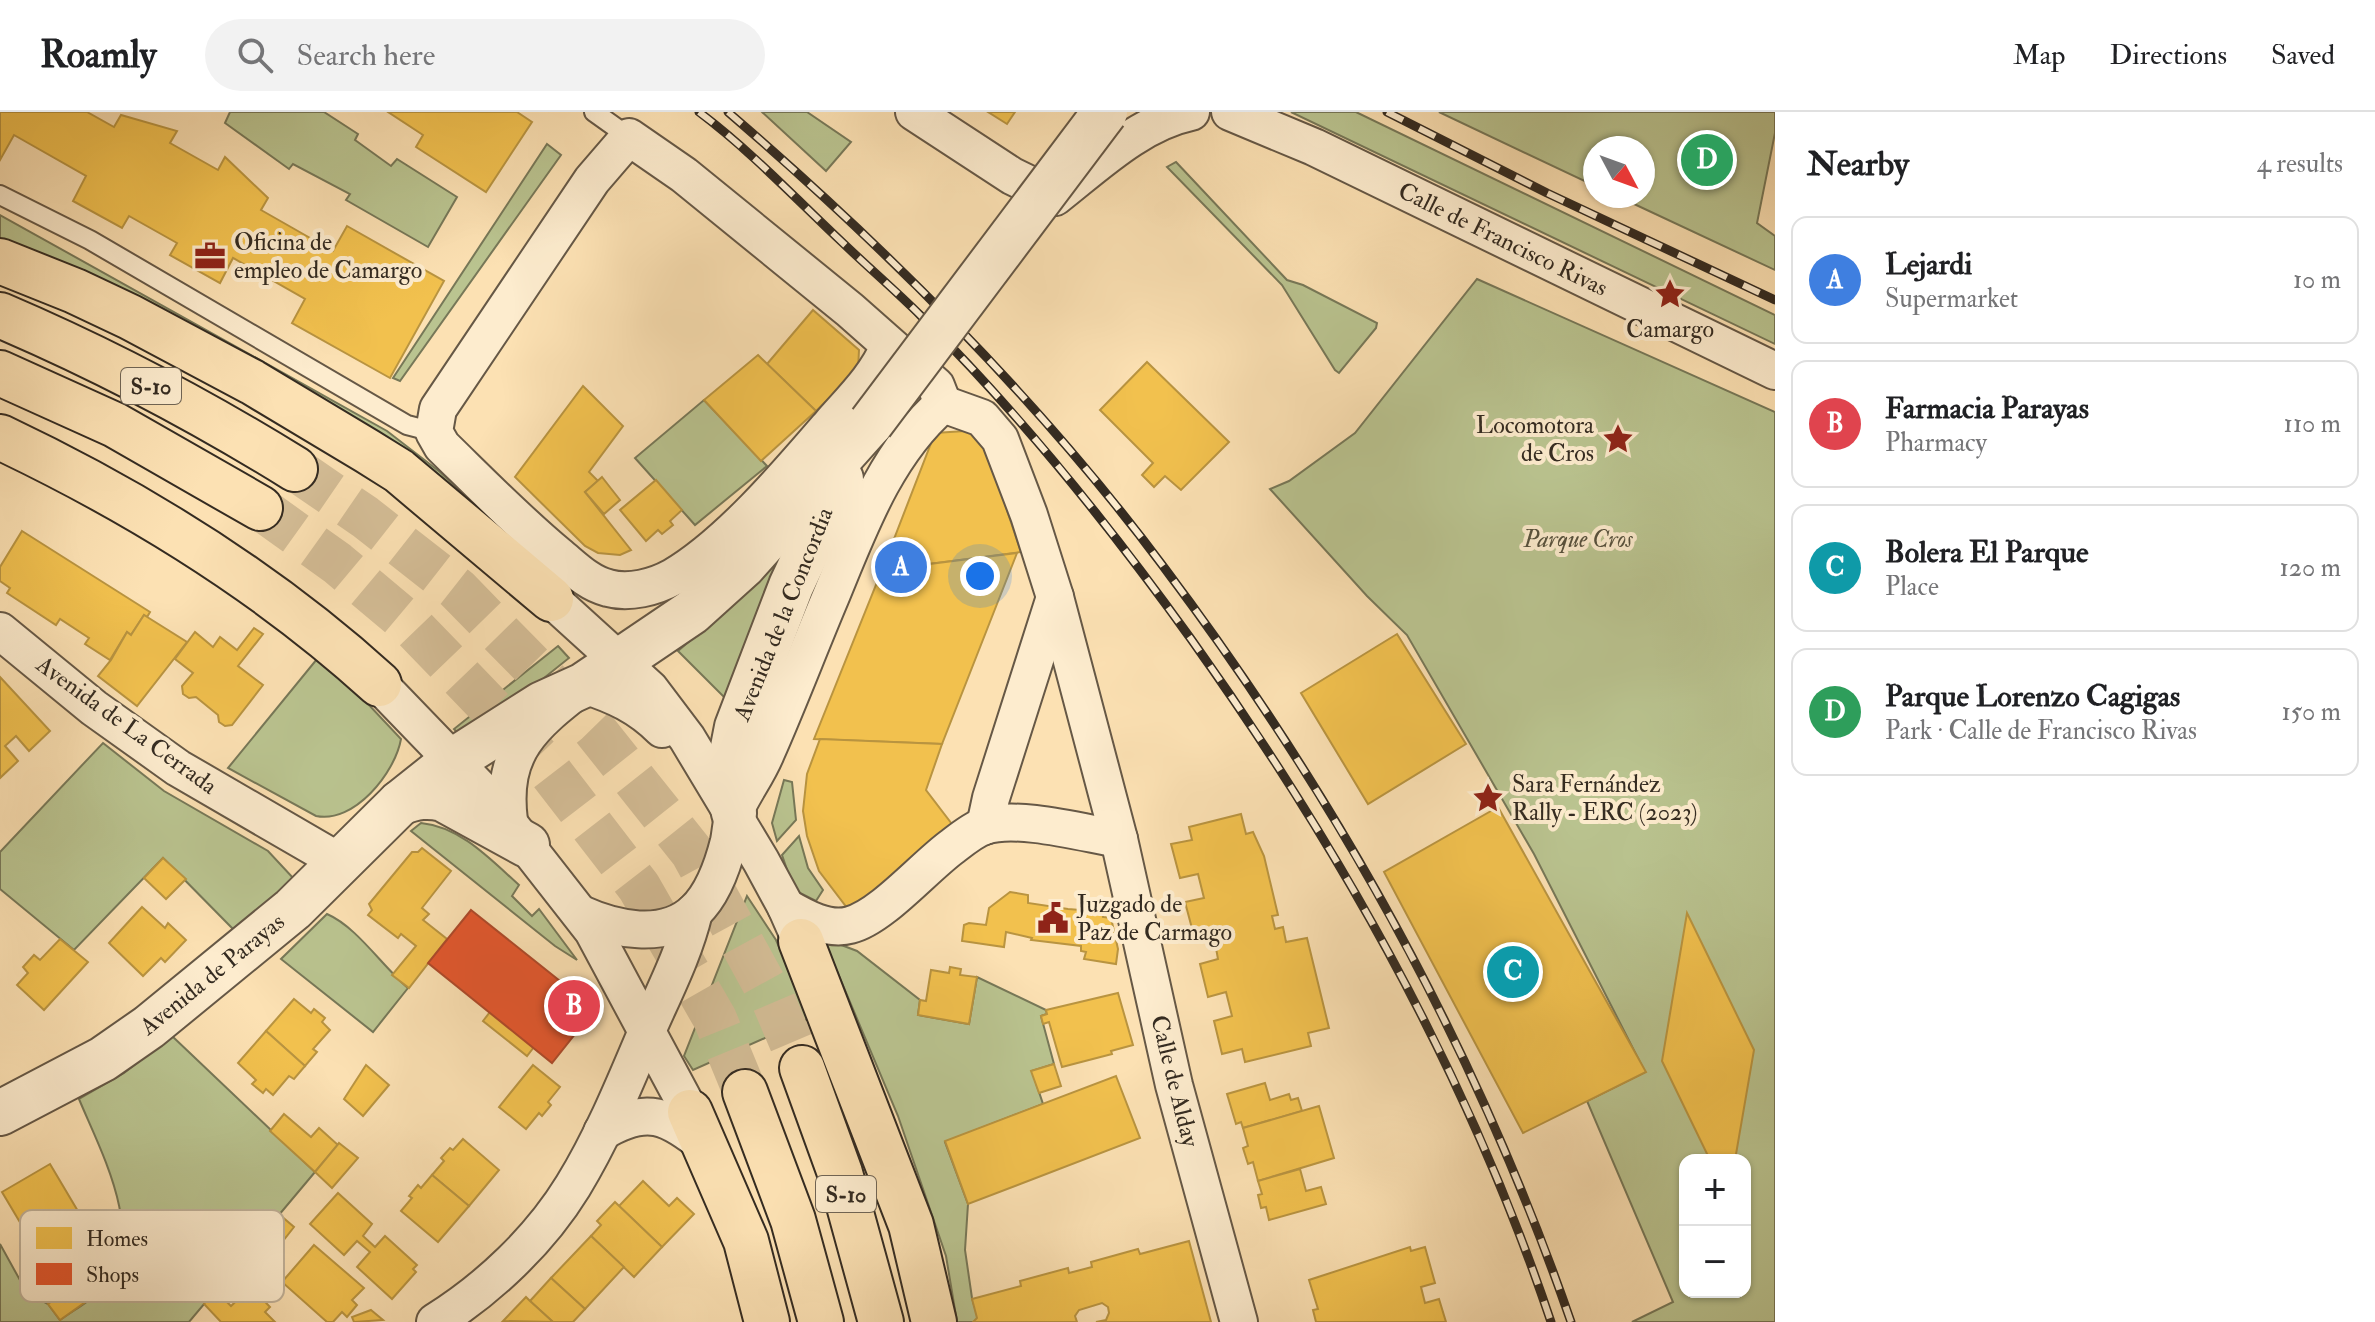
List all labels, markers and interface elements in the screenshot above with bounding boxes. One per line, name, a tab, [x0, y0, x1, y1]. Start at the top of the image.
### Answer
search box	[205, 19, 765, 91]
text: Roamly	[40, 31, 157, 79]
icon: search	[233, 33, 277, 77]
text: Search here	[297, 37, 435, 74]
text: Map	[2013, 38, 2066, 73]
text: Directions	[2110, 38, 2227, 73]
text: Saved	[2271, 38, 2335, 73]
pin: D	[1681, 130, 1733, 190]
north arrow	[1583, 136, 1655, 208]
text: Nearby	[1807, 143, 1909, 186]
text: 4 results	[2257, 148, 2343, 180]
street label: Calle de Francisco Rivas	[1393, 175, 1613, 304]
place label: Oficina de empleo de Camargo	[234, 227, 422, 286]
office icon: Oficina de empleo de Camargo	[193, 239, 227, 273]
text: Lejardi	[1885, 246, 1972, 283]
text: A	[1827, 264, 1843, 296]
text: 10 m	[2293, 264, 2341, 296]
place icon: Camargo	[1653, 277, 1687, 311]
text: Supermarket	[1885, 283, 2018, 315]
place label: Camargo	[1626, 314, 1714, 345]
road number: S-10	[121, 368, 181, 404]
text: Farmacia Parayas	[1885, 390, 2089, 427]
text: B	[1826, 408, 1844, 440]
text: 110 m	[2284, 408, 2341, 440]
place label: Locomotora de Cros	[1476, 410, 1595, 469]
place icon: Locomotora de Cros	[1601, 422, 1635, 456]
text: Pharmacy	[1885, 427, 1987, 459]
street label: Avenida de la Concordia	[726, 502, 841, 726]
park label: Parque Cros	[1522, 524, 1633, 555]
text: Bolera El Parque	[1885, 534, 2089, 571]
pin: A	[875, 537, 927, 597]
text: C	[1825, 552, 1845, 584]
text: 120 m	[2280, 552, 2341, 584]
your location	[960, 556, 1000, 596]
text: Place	[1885, 571, 1939, 603]
street label: Avenida de La Cerrada	[29, 649, 224, 802]
text: Parque Lorenzo Cagigas	[1885, 678, 2180, 715]
text: D	[1824, 696, 1846, 728]
text: 150 m	[2282, 696, 2341, 728]
text: Park · Calle de Francisco Rivas	[1885, 715, 2197, 747]
place label: Sara Fernández Rally - ERC (2023)	[1512, 769, 1698, 828]
place icon: Sara Fernández Rally - ERC (2023)	[1471, 781, 1505, 815]
place label: Juzgado de Paz de Carmago	[1076, 889, 1232, 948]
public building icon: Juzgado de Paz de Carmago	[1036, 901, 1070, 935]
street label: Avenida de Parayas	[133, 906, 291, 1043]
pin: C	[1487, 942, 1539, 1002]
pin: B	[548, 976, 600, 1036]
street label: Calle de Alday	[1143, 1012, 1206, 1151]
map controls	[1679, 1154, 1751, 1298]
button: +	[1679, 1154, 1751, 1226]
road number: S-10	[816, 1176, 876, 1212]
legend	[20, 1210, 284, 1302]
text: Homes	[86, 1225, 148, 1253]
button: −	[1679, 1226, 1751, 1298]
text: Shops	[86, 1261, 139, 1290]

